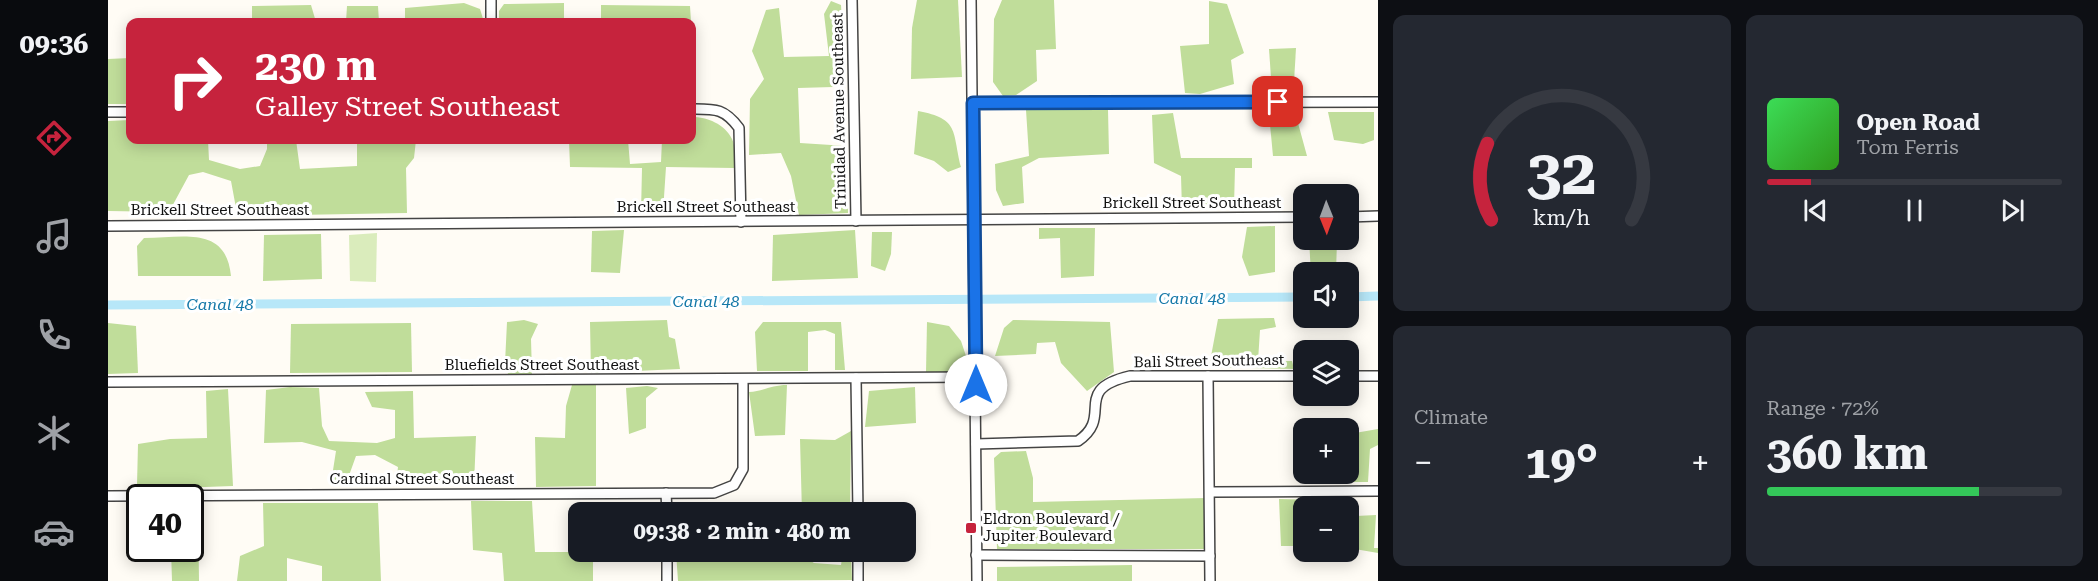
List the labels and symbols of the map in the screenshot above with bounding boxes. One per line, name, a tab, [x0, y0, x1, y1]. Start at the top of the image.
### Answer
street label: Trinidad Avenue Southeast	[828, 12, 850, 209]
pin	[1252, 76, 1303, 127]
north arrow	[1293, 184, 1359, 250]
street label: Brickell Street Southeast	[1103, 194, 1282, 212]
street label: Brickell Street Southeast	[617, 198, 796, 216]
street label: Brickell Street Southeast	[131, 201, 310, 219]
water label: Canal 48	[1158, 289, 1226, 308]
water label: Canal 48	[672, 292, 740, 311]
water label: Canal 48	[186, 295, 254, 314]
street label: Bali Street Southeast	[1134, 351, 1285, 371]
position arrow	[944, 353, 1008, 417]
street label: Bluefields Street Southeast	[445, 356, 640, 374]
street label: Cardinal Street Southeast	[330, 470, 515, 488]
speed limit sign: 40	[126, 484, 204, 562]
place label: Eldron Boulevard / Jupiter Boulevard	[983, 510, 1120, 545]
marker: Eldron Boulevard / Jupiter Boulevard	[964, 521, 978, 535]

